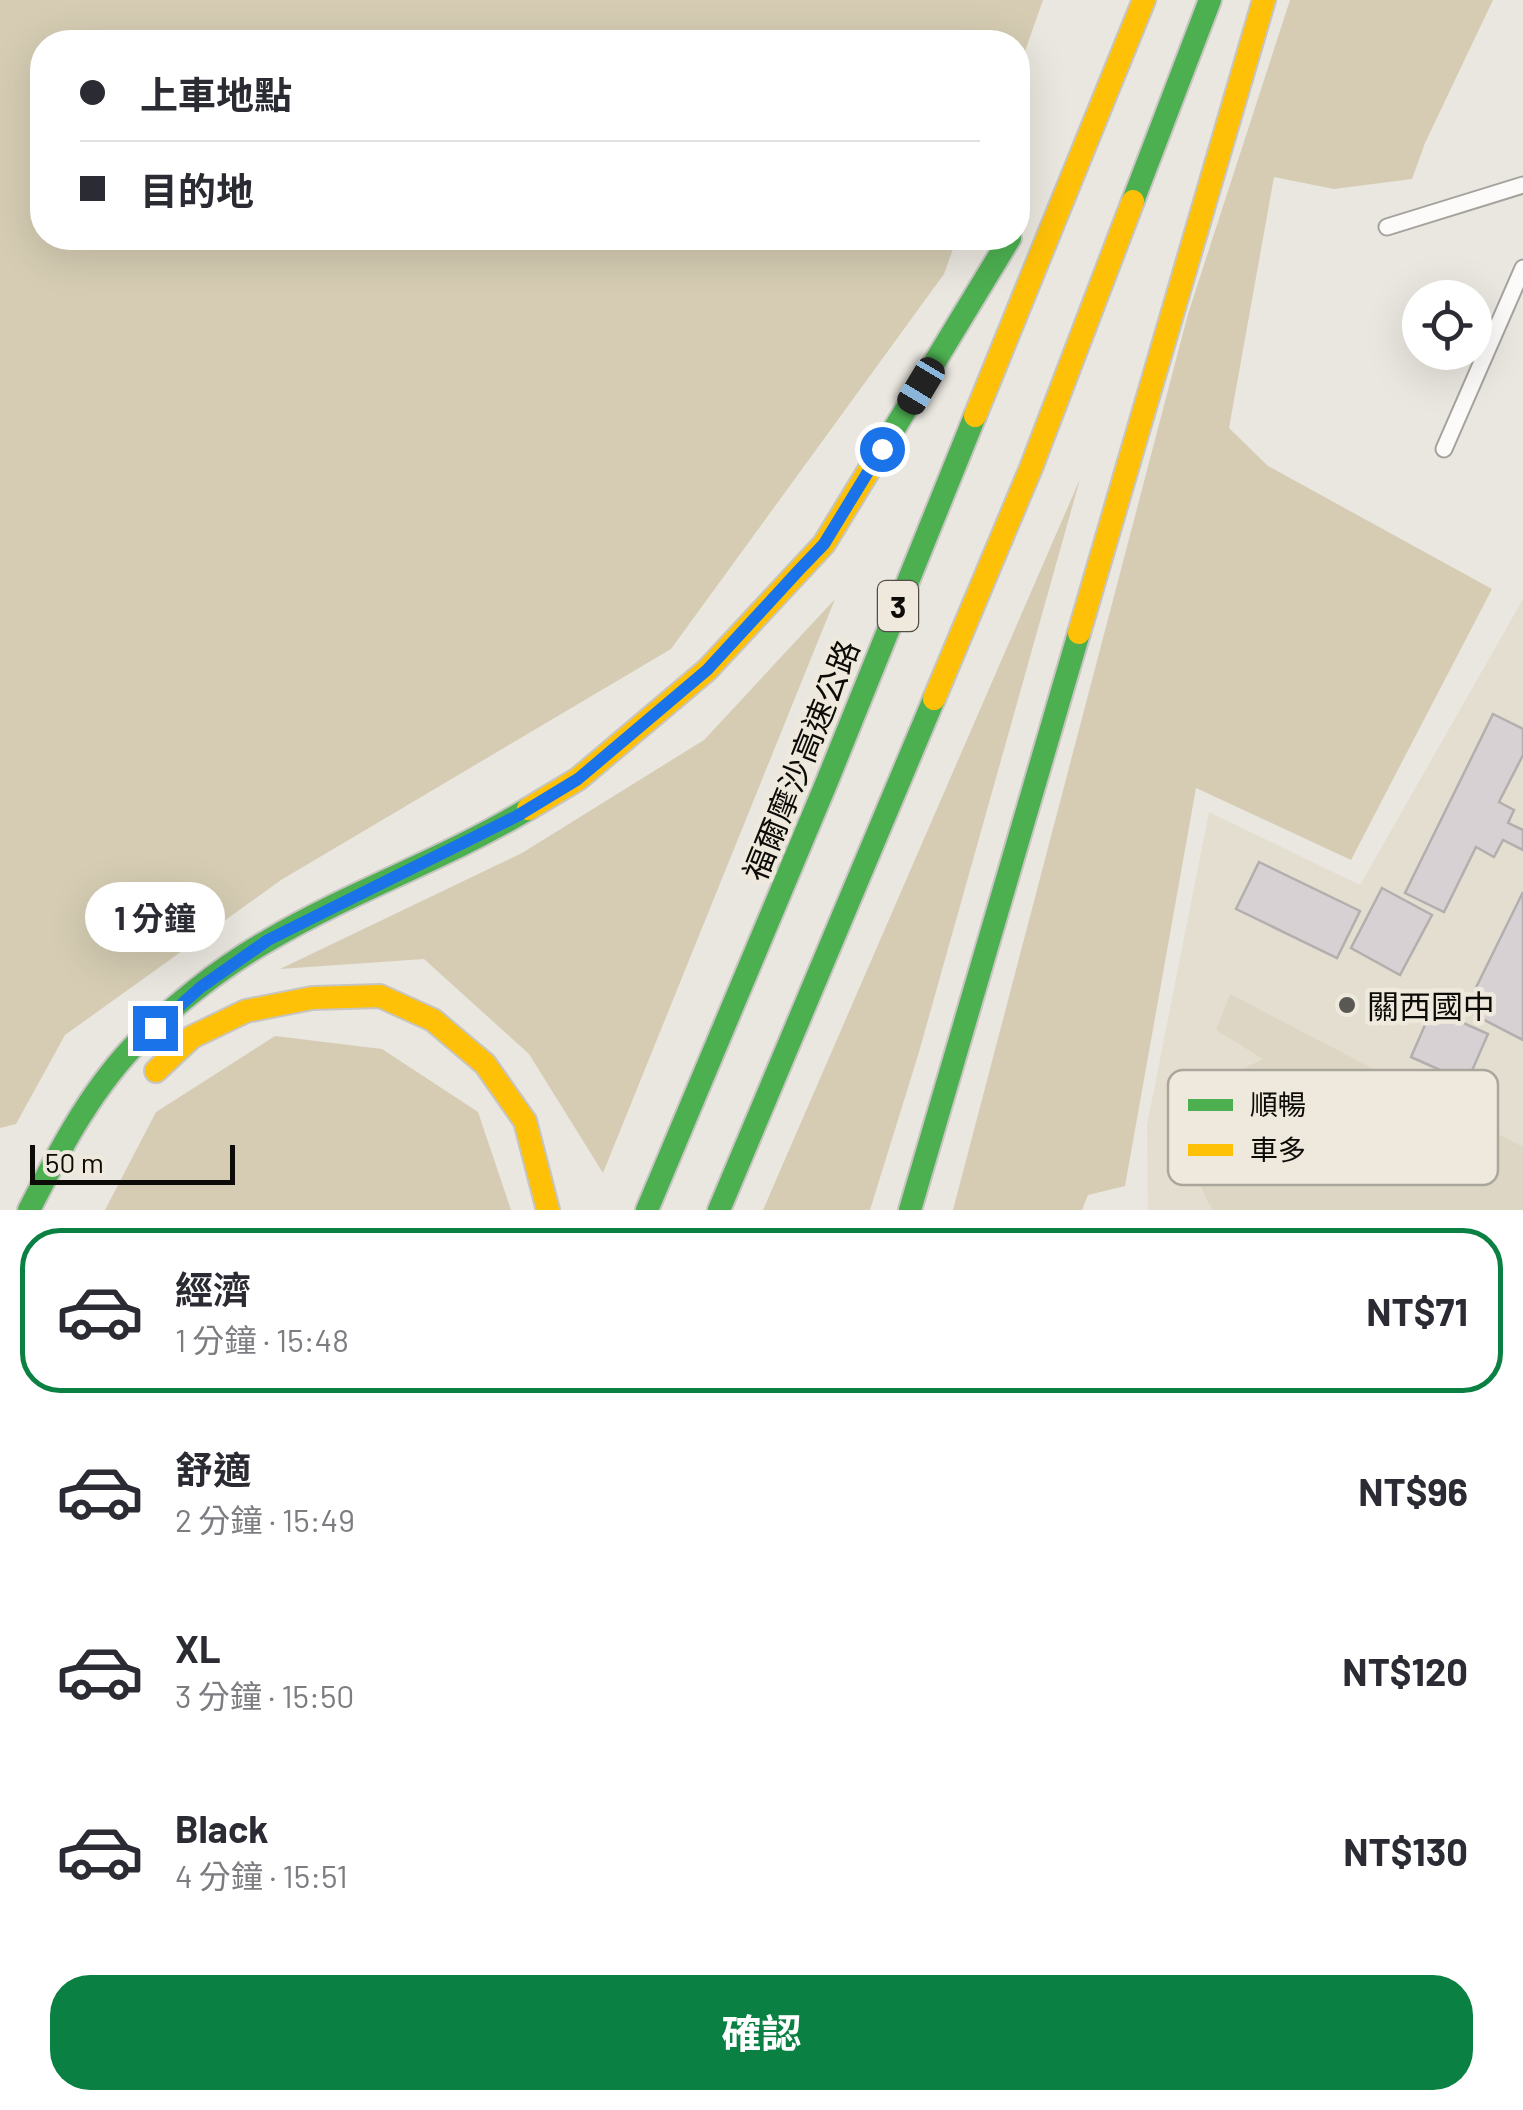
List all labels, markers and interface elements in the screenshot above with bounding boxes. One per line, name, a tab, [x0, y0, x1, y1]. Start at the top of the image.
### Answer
text: 上車地點	[140, 71, 292, 117]
text: 目的地	[140, 167, 254, 213]
map controls	[1402, 280, 1492, 370]
button: locate	[1402, 280, 1492, 370]
car	[893, 353, 949, 419]
route start	[860, 427, 905, 472]
road number: 3	[878, 581, 918, 631]
street label: 福爾摩沙高速公路	[734, 634, 866, 886]
callout: 1 分鐘	[85, 883, 225, 953]
text: 1 分鐘	[114, 898, 196, 936]
place label: 關西國中	[1367, 986, 1495, 1024]
marker: 關西國中	[1336, 994, 1358, 1016]
route end	[133, 1006, 178, 1051]
legend	[1168, 1070, 1498, 1185]
text: 順暢	[1250, 1087, 1306, 1121]
text: 車多	[1250, 1132, 1306, 1166]
scale bar	[30, 1140, 235, 1184]
text: 50 m	[45, 1145, 104, 1179]
icon: car	[55, 1266, 145, 1356]
text: 經濟	[175, 1266, 251, 1312]
text: NT$71	[1366, 1288, 1468, 1334]
text: 1 分鐘 · 15:48	[175, 1320, 349, 1358]
icon: car	[55, 1446, 145, 1536]
text: 舒適	[175, 1446, 251, 1492]
text: NT$96	[1358, 1468, 1468, 1514]
text: 2 分鐘 · 15:49	[175, 1500, 355, 1538]
text: XL	[175, 1625, 221, 1671]
icon: car	[55, 1626, 145, 1716]
text: NT$120	[1342, 1648, 1468, 1694]
text: 3 分鐘 · 15:50	[175, 1676, 354, 1714]
text: Black	[175, 1805, 269, 1851]
icon: car	[55, 1806, 145, 1896]
text: NT$130	[1343, 1828, 1468, 1874]
text: 4 分鐘 · 15:51	[175, 1856, 348, 1894]
button: 確認	[50, 1975, 1473, 2090]

